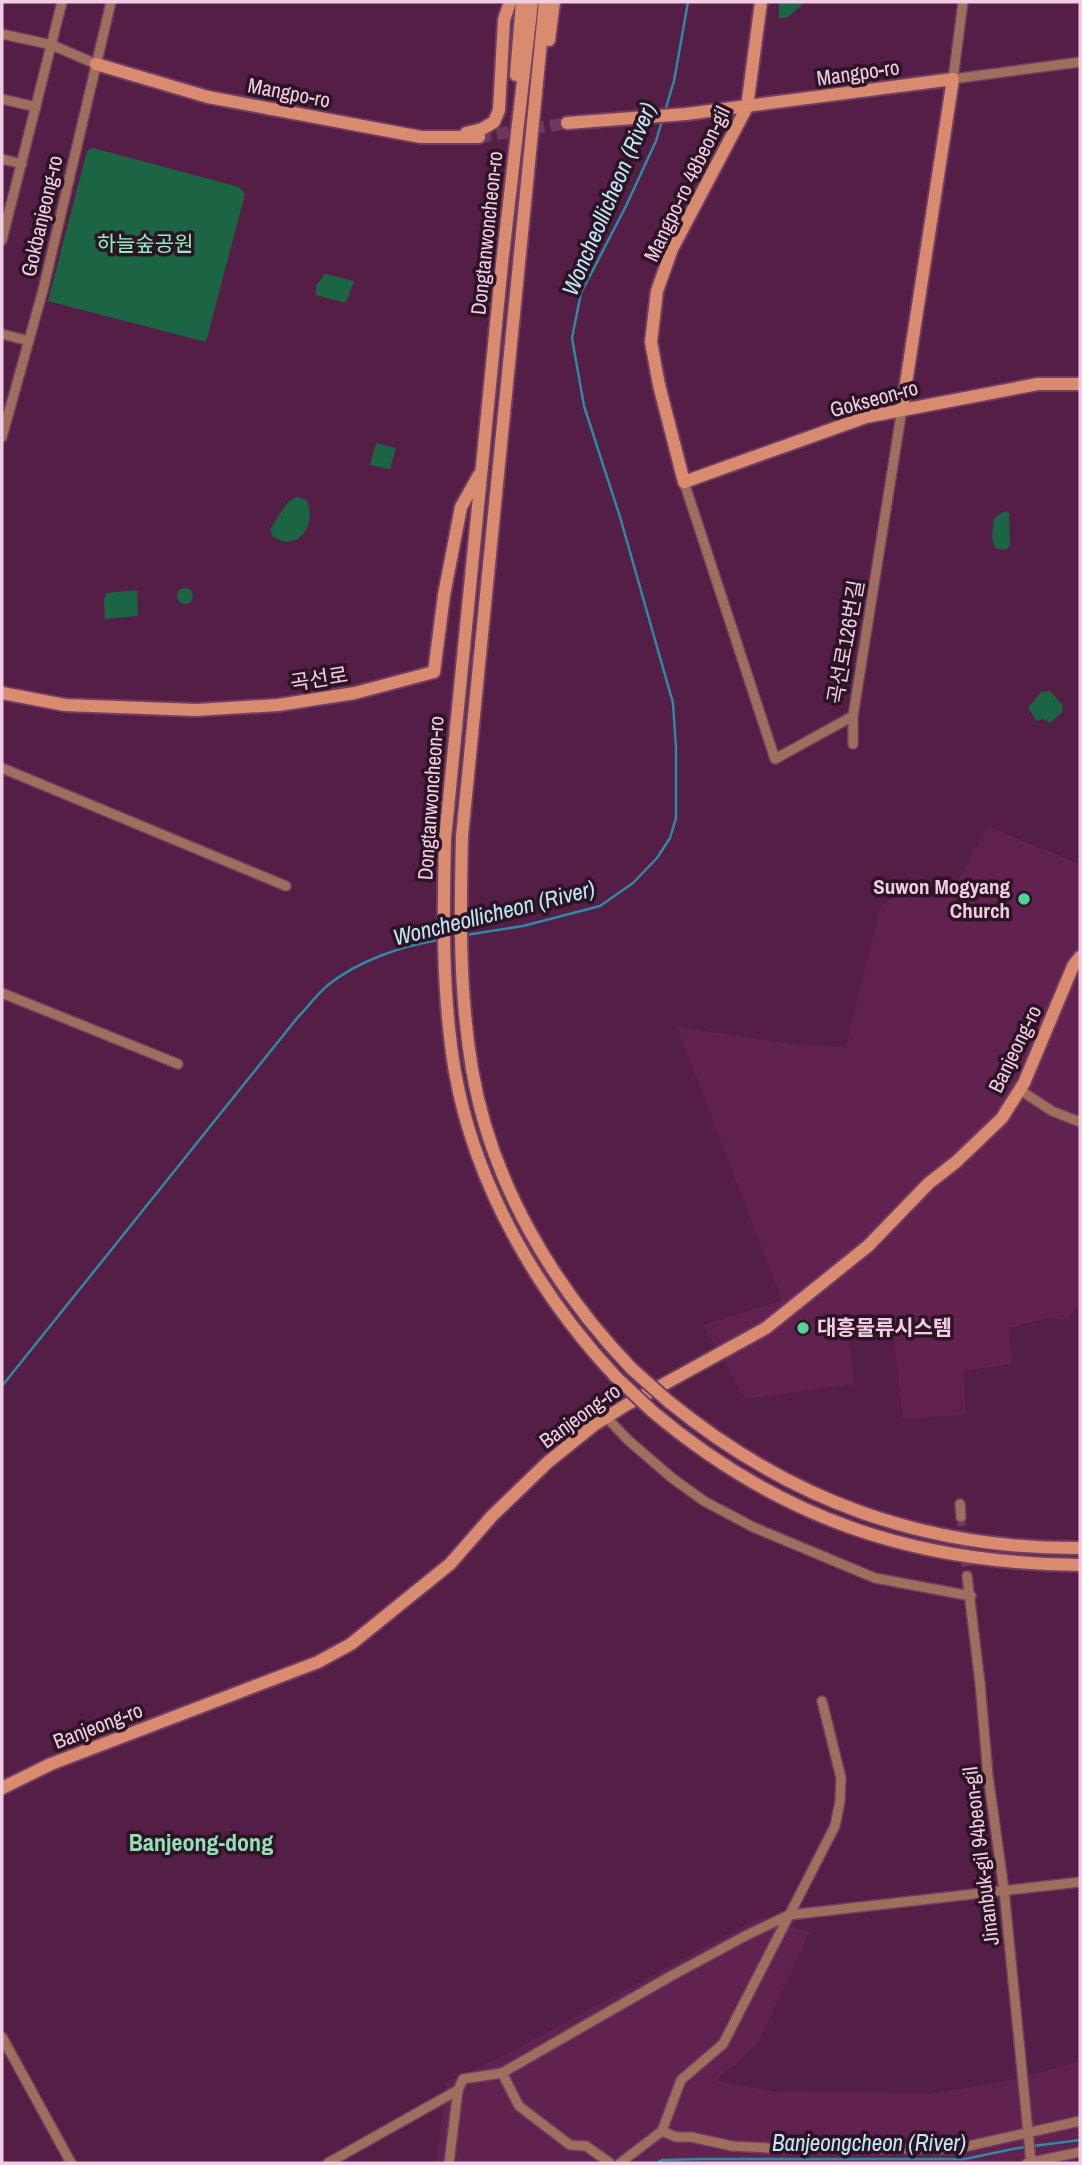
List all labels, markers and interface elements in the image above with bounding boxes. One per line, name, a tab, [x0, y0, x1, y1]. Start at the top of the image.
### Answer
street label: Mangpo-ro	[815, 52, 901, 93]
street label: Mangpo-ro	[245, 70, 333, 115]
water label: Woncheollicheon (River)	[554, 97, 663, 300]
street label: Mangpo-ro 48beon-gil	[636, 101, 737, 266]
street label: Dongtanwoncheon-ro	[463, 150, 510, 316]
street label: Gokbanjeong-ro	[13, 152, 70, 279]
park label: 하늘숲공원	[97, 229, 193, 258]
street label: Gokseon-ro	[827, 373, 921, 424]
street label: 곡선로126번길	[820, 578, 871, 706]
street label: 곡선로	[288, 660, 350, 697]
street label: Dongtanwoncheon-ro	[410, 715, 451, 881]
water label: Woncheollicheon (River)	[390, 872, 598, 953]
place label: Suwon Mogyang Church	[873, 872, 1010, 925]
marker: Suwon Mogyang Church	[1016, 891, 1032, 907]
street label: Banjeong-ro	[981, 1000, 1048, 1097]
place label: 대흥물류시스템	[817, 1313, 952, 1342]
marker: 대흥물류시스템	[795, 1320, 811, 1336]
street label: Banjeong-ro	[533, 1376, 626, 1455]
street label: Banjeong-ro	[49, 1695, 147, 1756]
street label: Jinanbuk-gil 94beon-gil	[955, 1765, 1006, 1947]
district label: Banjeong-dong	[129, 1826, 273, 1858]
water label: Banjeongcheon (River)	[772, 2127, 966, 2158]

